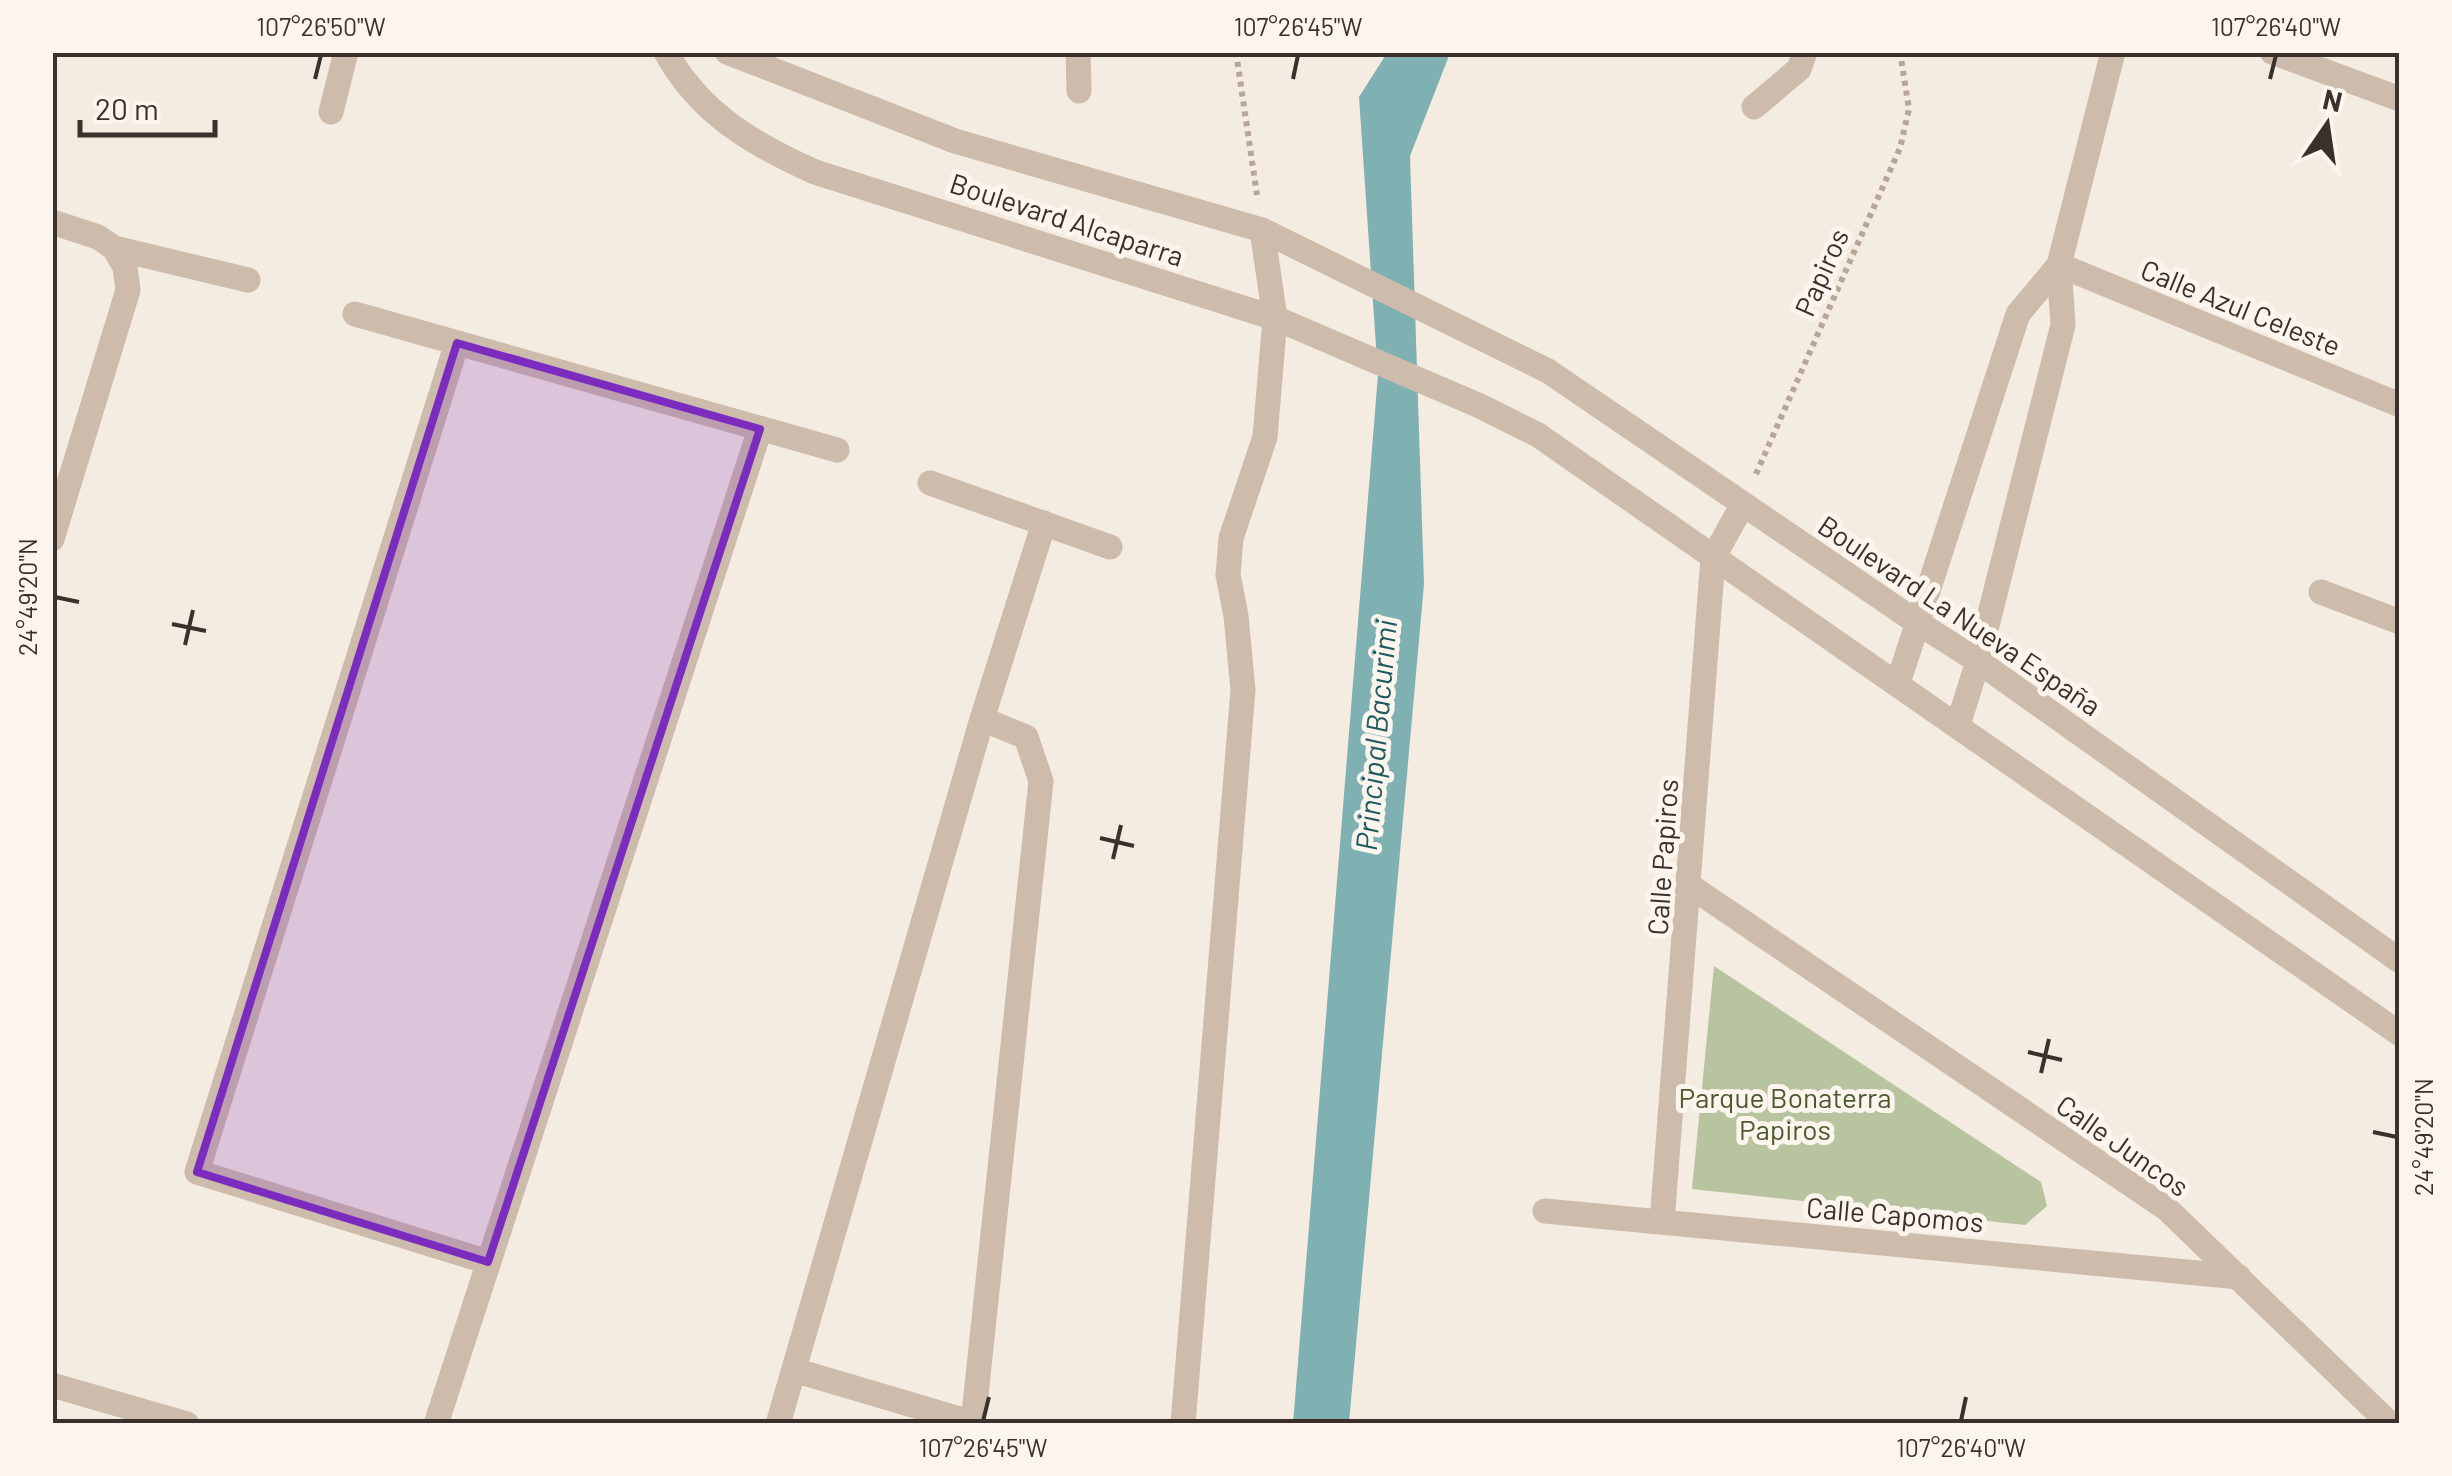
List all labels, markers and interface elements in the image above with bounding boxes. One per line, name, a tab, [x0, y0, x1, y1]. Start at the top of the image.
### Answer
text: 107°26'50"W	[256, 11, 386, 41]
text: 107°26'45"W	[1234, 11, 1362, 41]
text: 107°26'40"W	[2211, 11, 2341, 41]
scale bar	[80, 75, 215, 137]
north arrow	[2277, 75, 2377, 175]
text: N	[2320, 81, 2346, 118]
text: 20 m	[95, 90, 159, 126]
street label: Boulevard Alcaparra	[946, 165, 1188, 273]
street label: Papiros	[1787, 223, 1855, 321]
street label: Calle Azul Celeste	[2136, 251, 2346, 363]
street label: Boulevard La Nueva España	[1812, 508, 2108, 722]
text: 24°49'20"N	[12, 538, 42, 656]
water label: Principal Bacurimi	[1347, 618, 1403, 852]
street label: Calle Papiros	[1640, 778, 1684, 936]
text: 24°49'20"N	[2408, 1078, 2438, 1196]
park label: Parque Bonaterra Papiros	[1678, 1080, 1892, 1146]
street label: Calle Juncos	[2050, 1087, 2196, 1203]
street label: Calle Capomos	[1805, 1189, 1985, 1239]
text: 107°26'45"W	[919, 1432, 1047, 1462]
text: 107°26'40"W	[1896, 1432, 2026, 1462]

